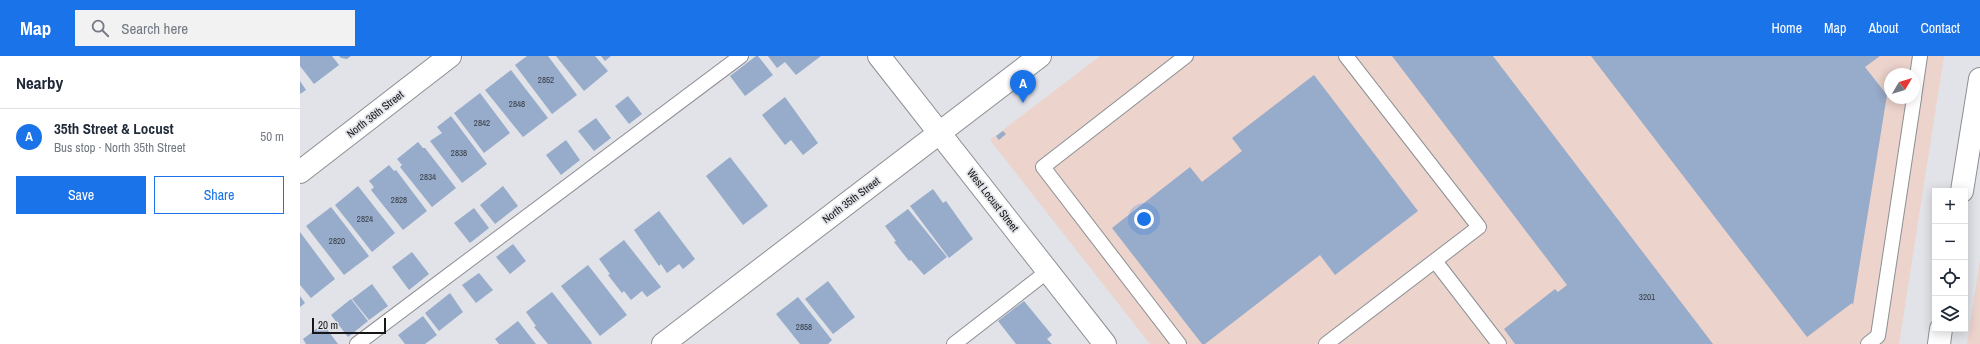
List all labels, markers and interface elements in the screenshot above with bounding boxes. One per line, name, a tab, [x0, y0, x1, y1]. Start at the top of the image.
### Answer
search box	[75, 10, 355, 46]
text: Map	[20, 15, 51, 41]
icon: search	[89, 17, 111, 39]
text: Search here	[121, 18, 188, 39]
text: Home	[1771, 19, 1802, 37]
text: Map	[1824, 19, 1846, 37]
text: About	[1868, 19, 1898, 37]
text: Contact	[1920, 19, 1960, 37]
north arrow	[1884, 68, 1920, 104]
pin: A	[1010, 70, 1036, 103]
text: Nearby	[16, 71, 63, 94]
house number: 2852	[538, 74, 554, 86]
street label: North 36th Street	[344, 87, 407, 141]
house number: 2848	[509, 98, 525, 110]
house number: 2842	[474, 117, 490, 129]
text: 35th Street & Locust	[54, 118, 174, 139]
text: A	[25, 128, 33, 145]
text: 50 m	[260, 128, 284, 145]
text: Bus stop · North 35th Street	[54, 139, 186, 156]
house number: 2838	[451, 147, 467, 159]
street label: West Locust Street	[964, 166, 1022, 235]
house number: 2834	[420, 171, 436, 183]
street label: North 35th Street	[819, 173, 883, 226]
button: Save	[16, 176, 146, 214]
button: Share	[154, 176, 284, 214]
map controls	[1932, 188, 1968, 332]
button: +	[1932, 188, 1968, 224]
house number: 2828	[391, 194, 407, 206]
your location	[1134, 209, 1154, 229]
house number: 2824	[357, 213, 373, 225]
button: −	[1932, 224, 1968, 260]
house number: 2820	[329, 235, 345, 247]
button: locate	[1932, 260, 1968, 296]
house number: 3201	[1639, 291, 1655, 303]
button: layers	[1932, 296, 1968, 332]
scale bar	[312, 316, 386, 335]
text: 20 m	[318, 318, 338, 332]
house number: 2858	[796, 321, 812, 333]

